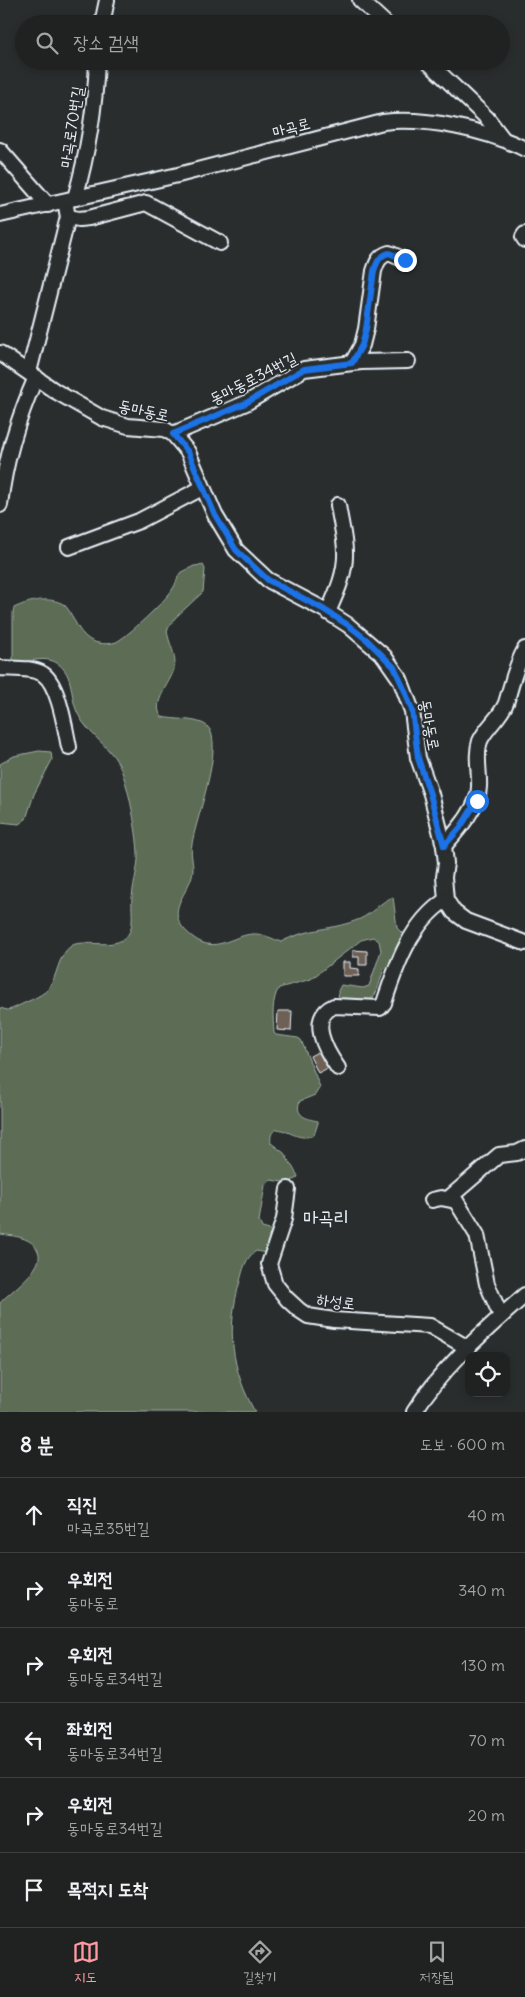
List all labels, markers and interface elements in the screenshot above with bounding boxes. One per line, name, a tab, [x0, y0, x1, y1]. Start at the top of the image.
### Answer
search box	[15, 15, 510, 70]
icon: search	[33, 29, 61, 57]
text: 장소 검색	[73, 30, 139, 54]
street label: 마곡로70번길	[55, 84, 87, 169]
street label: 마곡로	[270, 112, 312, 142]
route end	[394, 249, 417, 272]
street label: 동마동로34번길	[206, 347, 300, 409]
street label: 동마동로	[117, 395, 171, 425]
street label: 동마동로	[415, 698, 445, 752]
route start	[466, 790, 489, 813]
district label: 마곡리	[303, 1205, 349, 1229]
street label: 하성로	[316, 1289, 356, 1313]
map controls	[465, 1352, 510, 1397]
button: locate	[465, 1352, 510, 1397]
text: 8 분	[20, 1431, 54, 1458]
text: 도보 · 600 m	[420, 1434, 505, 1454]
text: 직진	[67, 1492, 98, 1516]
icon: ahead	[20, 1501, 48, 1529]
text: 40 m	[467, 1505, 505, 1525]
text: 마곡로35번길	[67, 1518, 150, 1538]
text: 우회전	[67, 1567, 113, 1591]
icon: right	[20, 1576, 48, 1604]
text: 340 m	[458, 1580, 505, 1600]
text: 동마동로	[67, 1593, 119, 1613]
text: 우회전	[67, 1642, 113, 1666]
icon: right	[20, 1651, 48, 1679]
text: 130 m	[461, 1655, 505, 1675]
text: 동마동로34번길	[67, 1668, 163, 1688]
text: 좌회전	[67, 1717, 113, 1741]
icon: left	[20, 1726, 48, 1754]
text: 70 m	[469, 1730, 505, 1750]
text: 동마동로34번길	[67, 1743, 163, 1763]
text: 우회전	[67, 1792, 113, 1816]
icon: right	[20, 1801, 48, 1829]
text: 20 m	[468, 1805, 505, 1825]
text: 동마동로34번길	[67, 1818, 163, 1838]
icon: arrive	[20, 1876, 48, 1904]
text: 목적지 도착	[67, 1877, 148, 1901]
tab: 지도	[72, 1938, 100, 1987]
tab: 길찾기	[243, 1938, 276, 1987]
tab: 저장됨	[420, 1938, 453, 1987]

